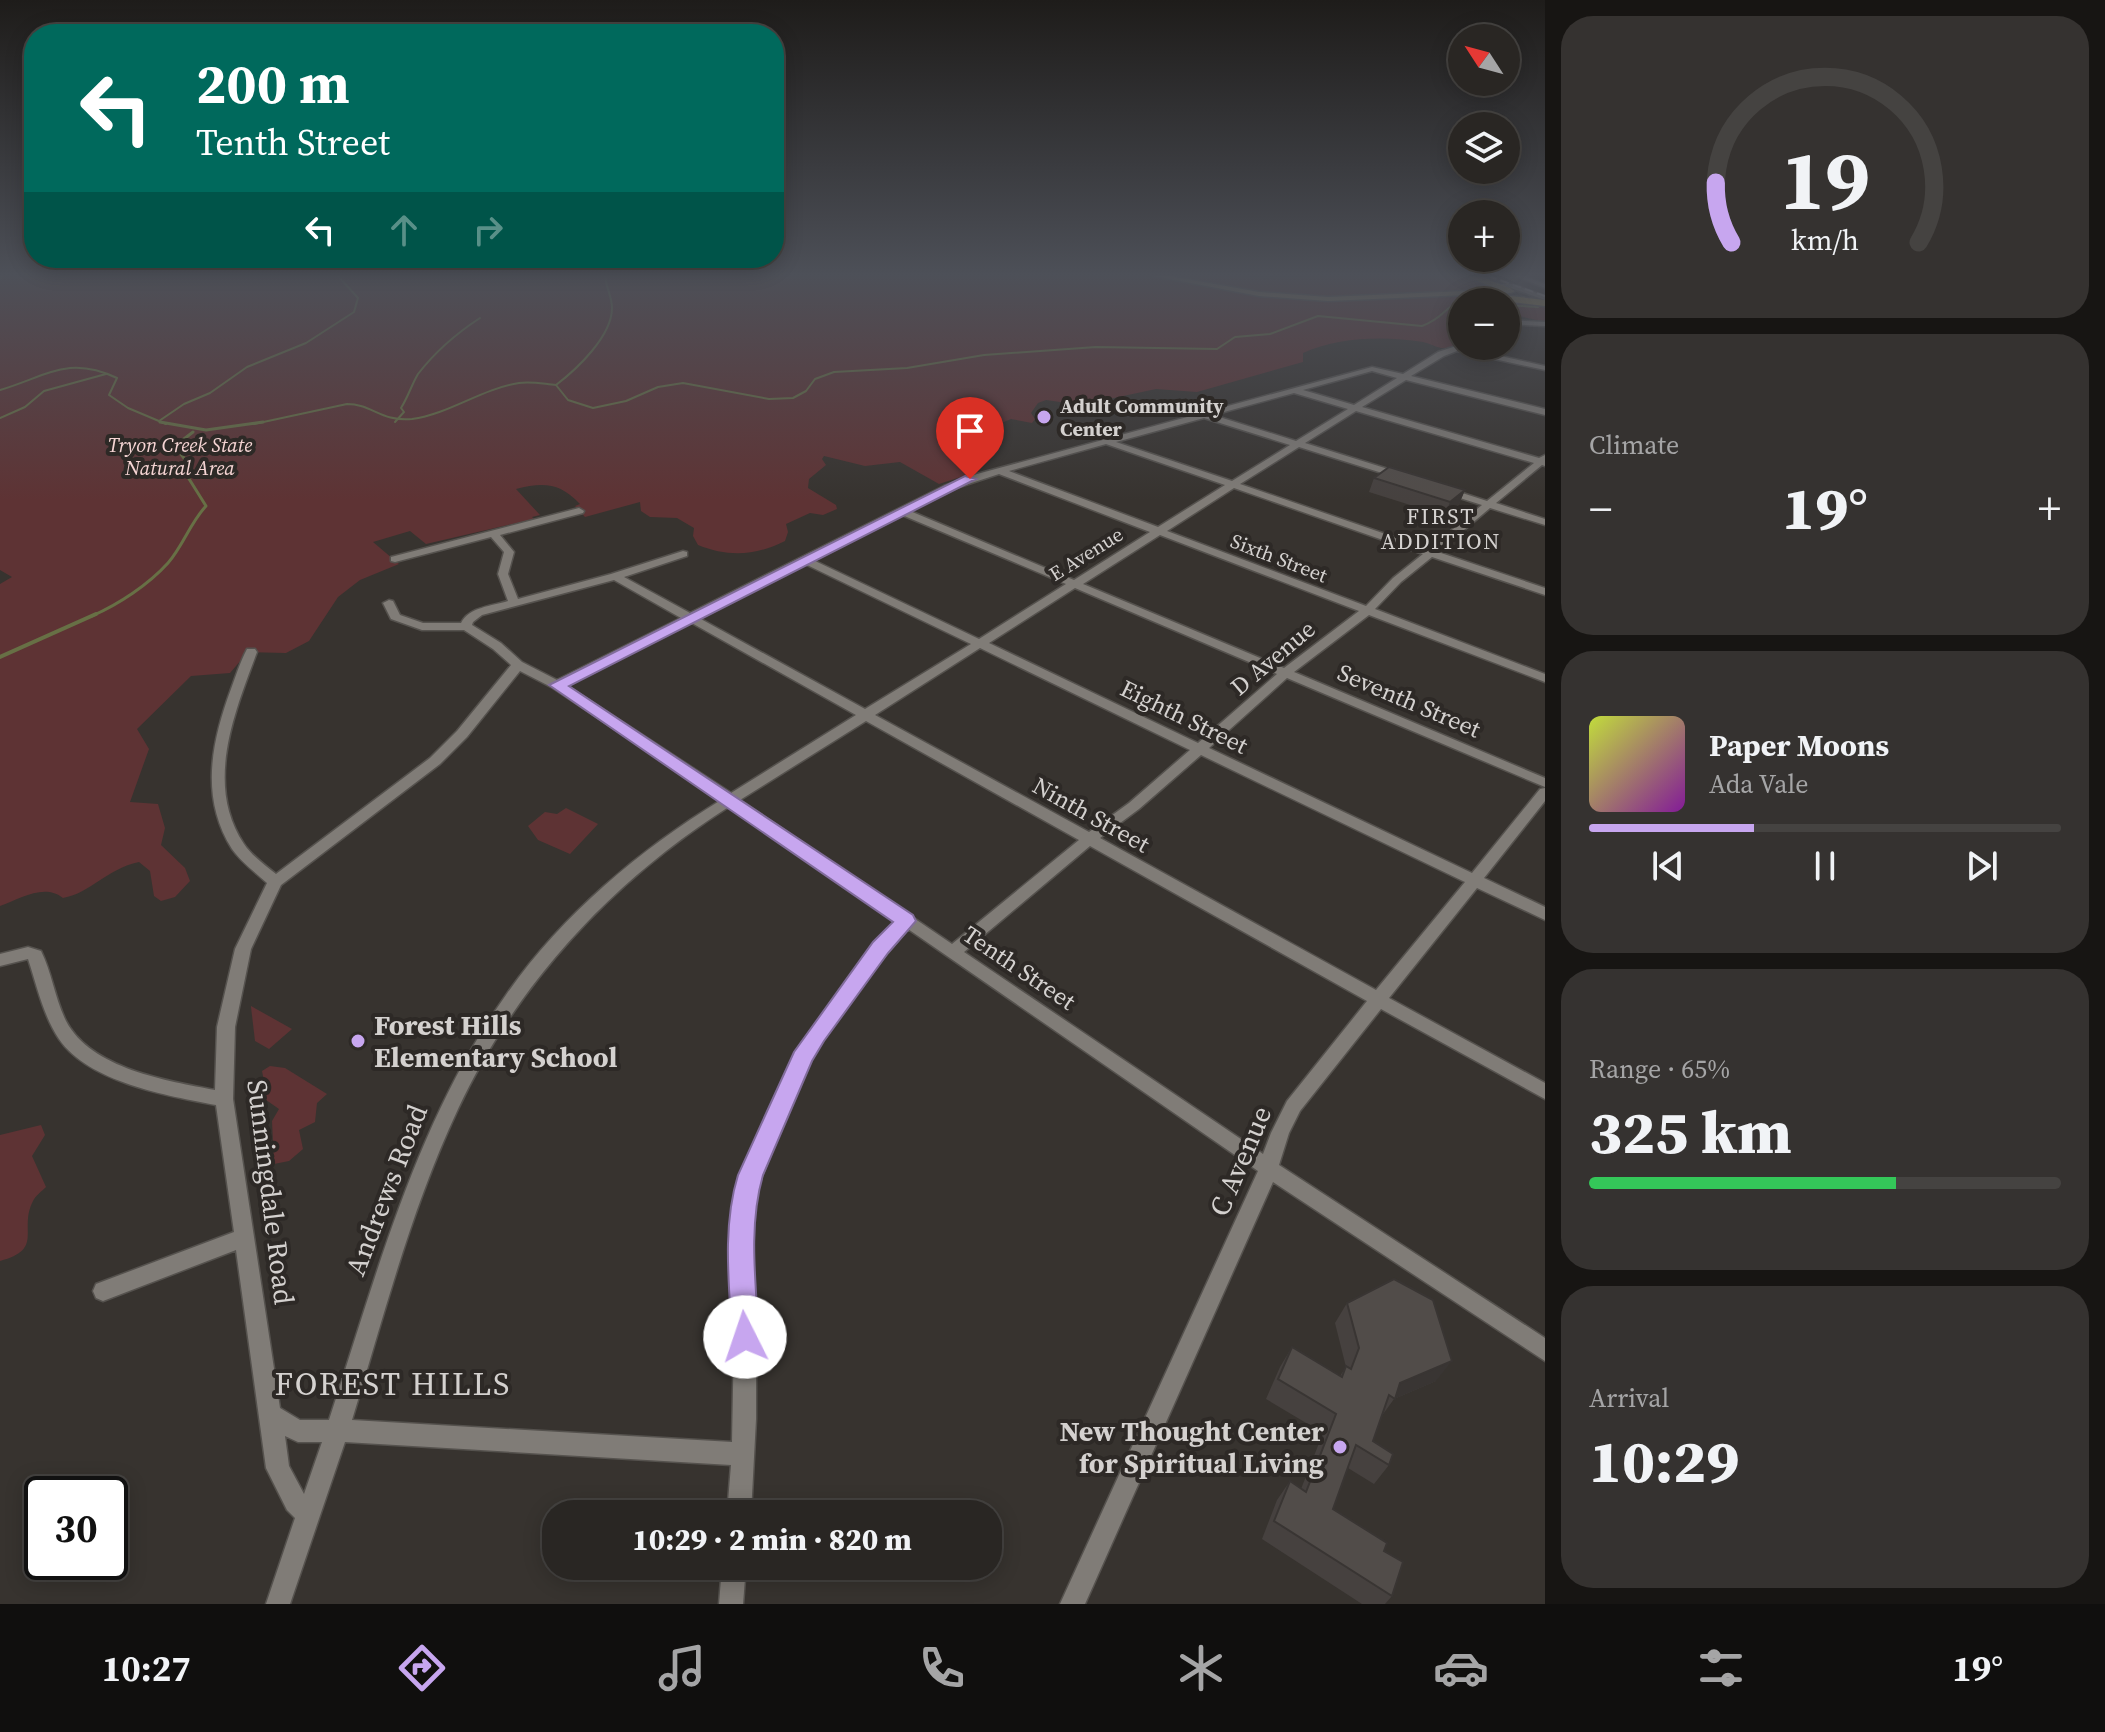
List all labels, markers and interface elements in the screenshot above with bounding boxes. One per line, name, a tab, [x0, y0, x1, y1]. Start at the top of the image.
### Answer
north arrow	[1448, 24, 1520, 96]
map controls	[1448, 24, 1520, 360]
text: 200 m	[196, 45, 350, 122]
icon: left	[64, 56, 168, 160]
button: layers	[1448, 112, 1520, 184]
text: Tenth Street	[196, 118, 390, 167]
text: 19	[1780, 122, 1870, 236]
button: +	[1448, 200, 1520, 272]
icon: left	[298, 208, 342, 252]
icon: ahead	[382, 208, 426, 252]
icon: right	[466, 208, 510, 252]
text: km/h	[1791, 220, 1859, 260]
button: −	[1448, 288, 1520, 360]
place label: Adult Community Center	[1060, 392, 1224, 443]
pin	[936, 397, 1004, 479]
marker: Adult Community Center	[1035, 408, 1053, 426]
icon: arrive	[948, 409, 992, 453]
text: Climate	[1589, 427, 1679, 463]
park label: Tryon Creek State Natural Area	[108, 431, 252, 482]
text: 19°	[1782, 467, 1868, 549]
text: −	[1589, 478, 1612, 539]
text: +	[2038, 478, 2061, 539]
district label: FIRST ADDITION	[1381, 501, 1501, 556]
street label: E Avenue	[1044, 520, 1128, 588]
street label: Sixth Street	[1227, 527, 1332, 589]
street label: D Avenue	[1223, 612, 1322, 703]
street label: Seventh Street	[1333, 656, 1486, 746]
street label: Eighth Street	[1115, 671, 1254, 762]
text: Paper Moons	[1709, 725, 1889, 766]
text: Ada Vale	[1709, 766, 1808, 802]
street label: Ninth Street	[1027, 769, 1156, 860]
icon: previous	[1646, 844, 1690, 888]
icon: pause	[1803, 844, 1847, 888]
icon: next	[1960, 844, 2004, 888]
street label: Tenth Street	[956, 918, 1082, 1018]
place label: Forest Hills Elementary School	[374, 1006, 618, 1076]
marker: Forest Hills Elementary School	[349, 1032, 367, 1050]
text: Range · 65%	[1589, 1051, 1730, 1087]
street label: Sunningdale Road	[238, 1077, 304, 1307]
text: 325 km	[1589, 1091, 1792, 1173]
street label: Andrews Road	[336, 1099, 436, 1281]
street label: C Avenue	[1200, 1100, 1280, 1222]
position arrow	[703, 1295, 787, 1379]
district label: FOREST HILLS	[275, 1362, 511, 1406]
text: Arrival	[1589, 1380, 1669, 1416]
place label: New Thought Center for Spiritual Living	[1059, 1412, 1324, 1482]
text: 10:29	[1589, 1420, 1739, 1502]
marker: New Thought Center for Spiritual Living	[1331, 1438, 1349, 1456]
speed limit sign: 30	[24, 1476, 128, 1580]
text: 10:29 · 2 min · 820 m	[632, 1519, 912, 1560]
icon: directions	[394, 1640, 450, 1696]
icon: music	[654, 1640, 710, 1696]
icon: phone	[914, 1640, 970, 1696]
icon: climate	[1173, 1640, 1229, 1696]
icon: car	[1433, 1640, 1489, 1696]
icon: filters	[1693, 1640, 1749, 1696]
text: 10:27	[102, 1644, 191, 1693]
text: 19°	[1952, 1644, 2003, 1693]

